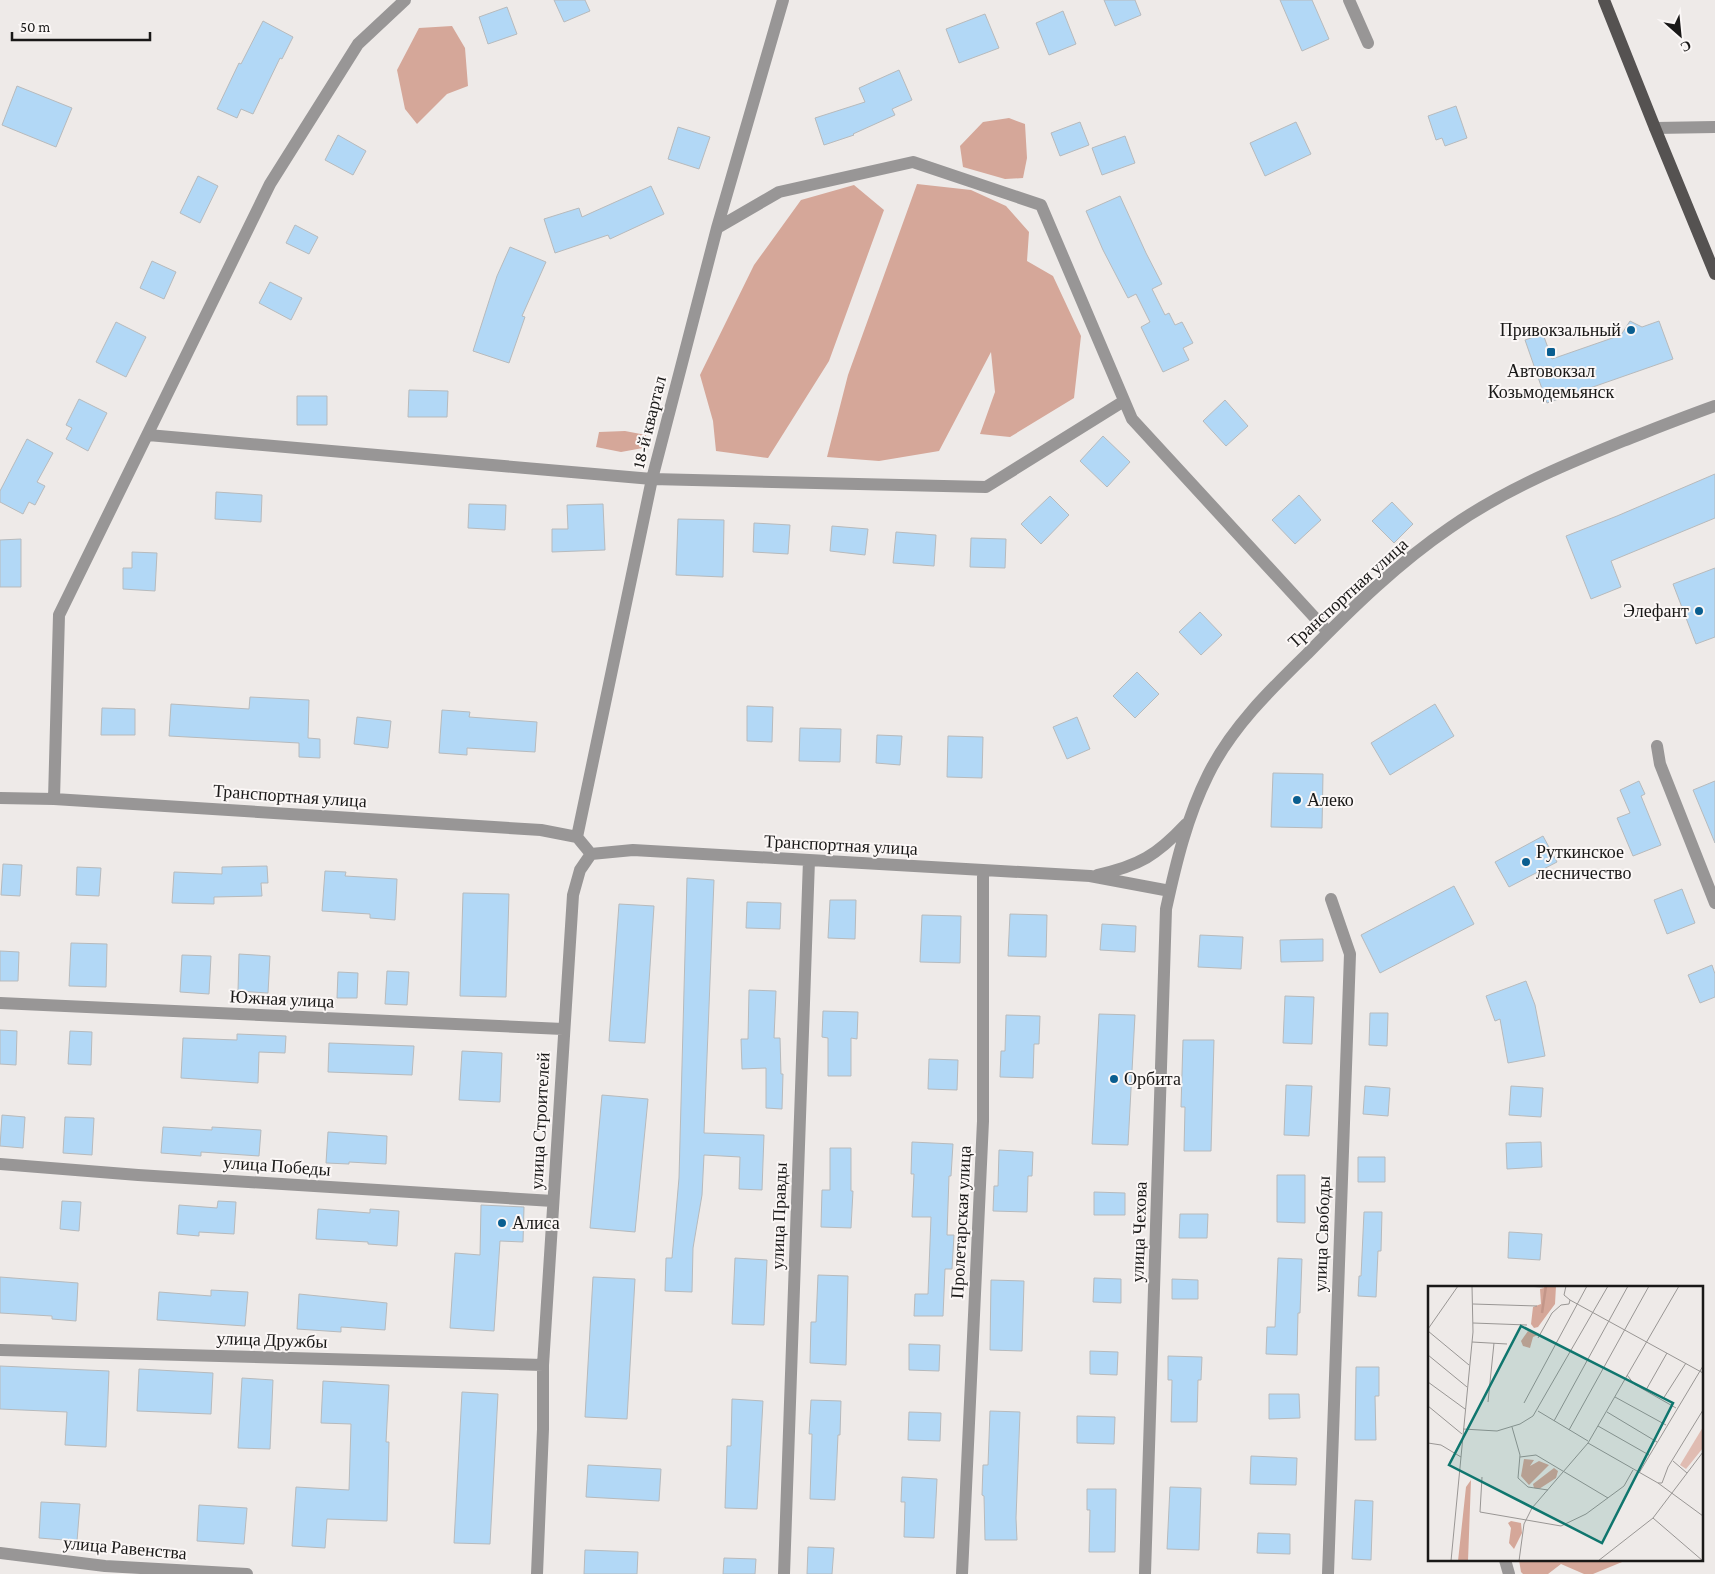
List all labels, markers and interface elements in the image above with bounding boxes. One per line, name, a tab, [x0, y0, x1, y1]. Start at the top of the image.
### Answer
scale bar	[12, 10, 150, 42]
north arrow	[1655, 10, 1705, 60]
text: 50 m	[20, 19, 50, 35]
text: С	[1678, 37, 1694, 56]
place label: Привокзальный	[1500, 320, 1621, 340]
marker: Привокзальный	[1625, 324, 1637, 336]
marker: Автовокзал Козьмодемьянск	[1545, 346, 1557, 358]
place label: Автовокзал Козьмодемьянск	[1488, 361, 1615, 402]
street label: 18-й квартал	[628, 374, 670, 470]
street label: Транспортная улица	[1284, 534, 1412, 652]
place label: Элефант	[1623, 601, 1689, 621]
marker: Элефант	[1693, 605, 1705, 617]
street label: Транспортная улица	[213, 781, 367, 811]
place label: Алеко	[1307, 790, 1354, 810]
marker: Алеко	[1291, 794, 1303, 806]
street label: Транспортная улица	[764, 831, 918, 859]
place label: Руткинское лесничество	[1536, 842, 1631, 883]
marker: Руткинское лесничество	[1520, 856, 1532, 868]
street label: Южная улица	[229, 986, 335, 1012]
street label: улица Строителей	[526, 1051, 554, 1190]
place label: Орбита	[1124, 1069, 1181, 1089]
marker: Орбита	[1108, 1073, 1120, 1085]
street label: Пролетарская улица	[947, 1145, 975, 1299]
street label: улица Победы	[223, 1152, 331, 1180]
street label: улица Правды	[767, 1162, 791, 1270]
street label: улица Свободы	[1310, 1176, 1334, 1292]
street label: улица Чехова	[1127, 1181, 1151, 1283]
place label: Алиса	[512, 1213, 560, 1233]
marker: Алиса	[496, 1217, 508, 1229]
inset map	[1428, 1286, 1702, 1562]
street label: улица Дружбы	[216, 1328, 328, 1352]
street label: улица Равенства	[62, 1533, 188, 1563]

